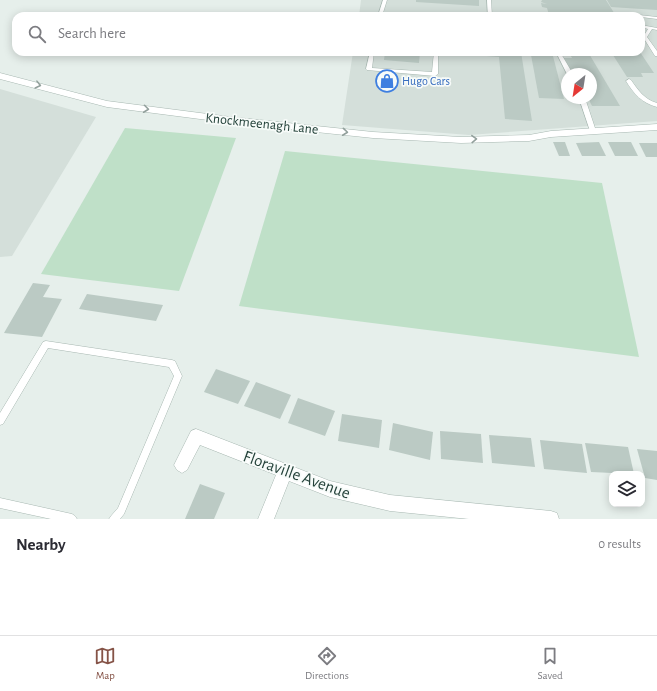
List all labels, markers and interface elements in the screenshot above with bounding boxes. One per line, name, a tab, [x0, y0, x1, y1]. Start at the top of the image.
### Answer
search box	[12, 12, 645, 56]
icon: search	[26, 23, 48, 45]
text: Search here	[58, 26, 126, 41]
shop icon: Hugo Cars	[374, 68, 400, 94]
north arrow	[561, 68, 597, 104]
place label: Hugo Cars	[402, 75, 450, 87]
one-way arrow	[34, 80, 41, 89]
one-way arrow	[143, 104, 149, 113]
street label: Knockmeenagh Lane	[205, 111, 319, 137]
one-way arrow	[342, 127, 348, 136]
one-way arrow	[471, 135, 477, 144]
street label: Floraville Avenue	[241, 447, 353, 502]
map controls	[609, 471, 645, 507]
button: layers	[609, 471, 645, 507]
text: Nearby	[16, 536, 66, 553]
text: 0 results	[598, 538, 641, 551]
tab: Map	[94, 645, 116, 682]
tab: Directions	[305, 645, 349, 682]
tab: Saved	[537, 645, 563, 682]

